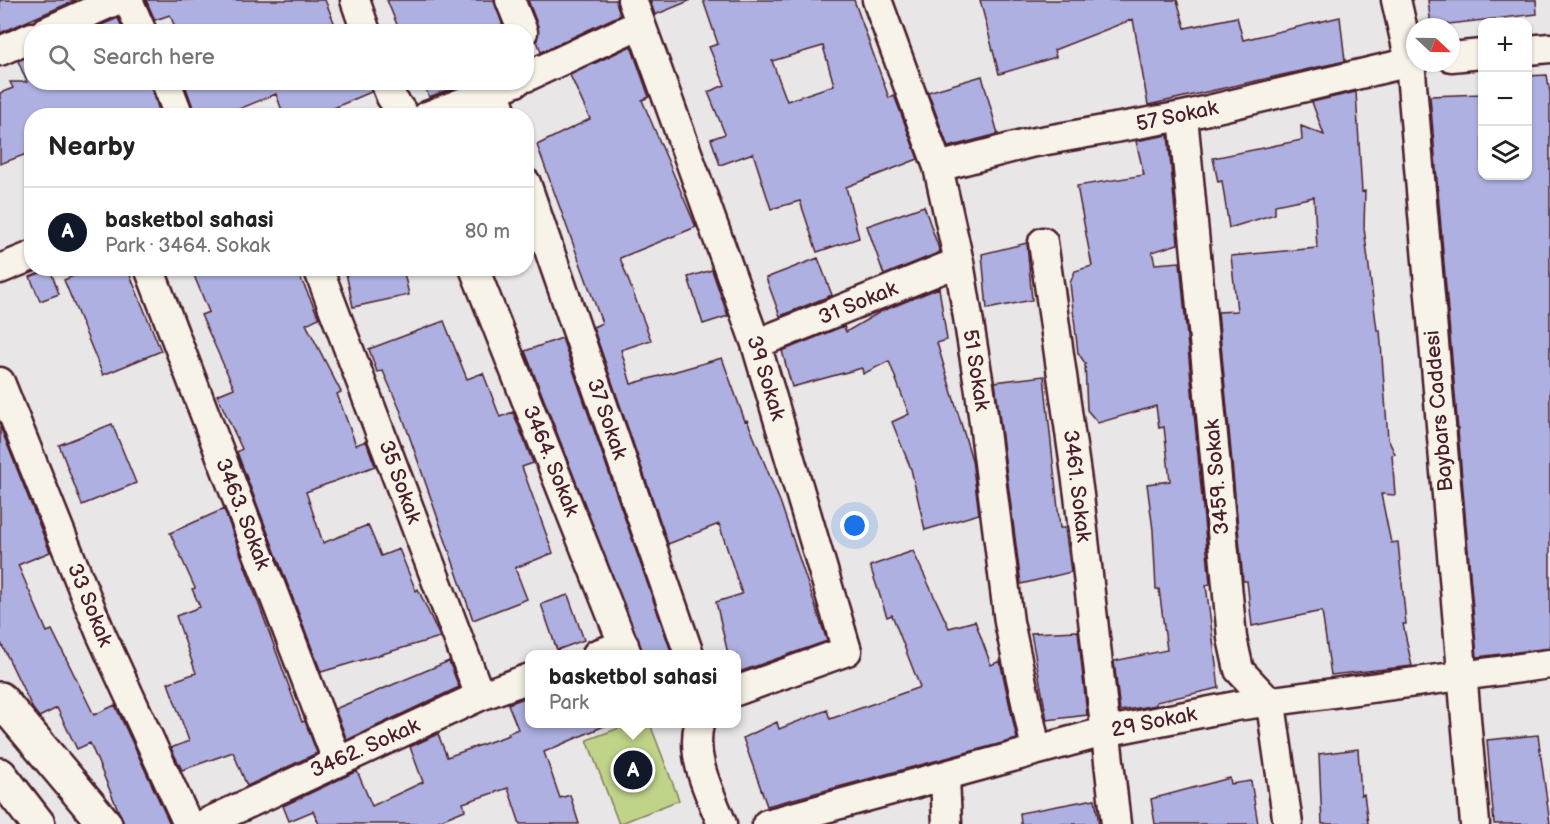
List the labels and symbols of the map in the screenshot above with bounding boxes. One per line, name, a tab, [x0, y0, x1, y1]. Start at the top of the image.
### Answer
north arrow	[1406, 18, 1460, 72]
street label: 57 Sokak	[1134, 95, 1221, 137]
street label: 31 Sokak	[815, 276, 902, 330]
street label: 51 Sokak	[957, 327, 995, 413]
street label: Baybars Caddesi	[1419, 329, 1459, 493]
street label: 39 Sokak	[741, 333, 791, 424]
street label: 37 Sokak	[582, 375, 633, 463]
street label: 3464. Sokak	[517, 402, 585, 521]
street label: 3459. Sokak	[1199, 417, 1235, 536]
street label: 3461. Sokak	[1058, 429, 1096, 544]
street label: 35 Sokak	[373, 437, 427, 528]
street label: 3463. Sokak	[210, 455, 276, 574]
your location	[840, 511, 869, 540]
street label: 33 Sokak	[62, 560, 118, 651]
street label: 29 Sokak	[1109, 701, 1200, 743]
street label: 3462. Sokak	[306, 712, 424, 783]
pin: A	[614, 748, 652, 792]

